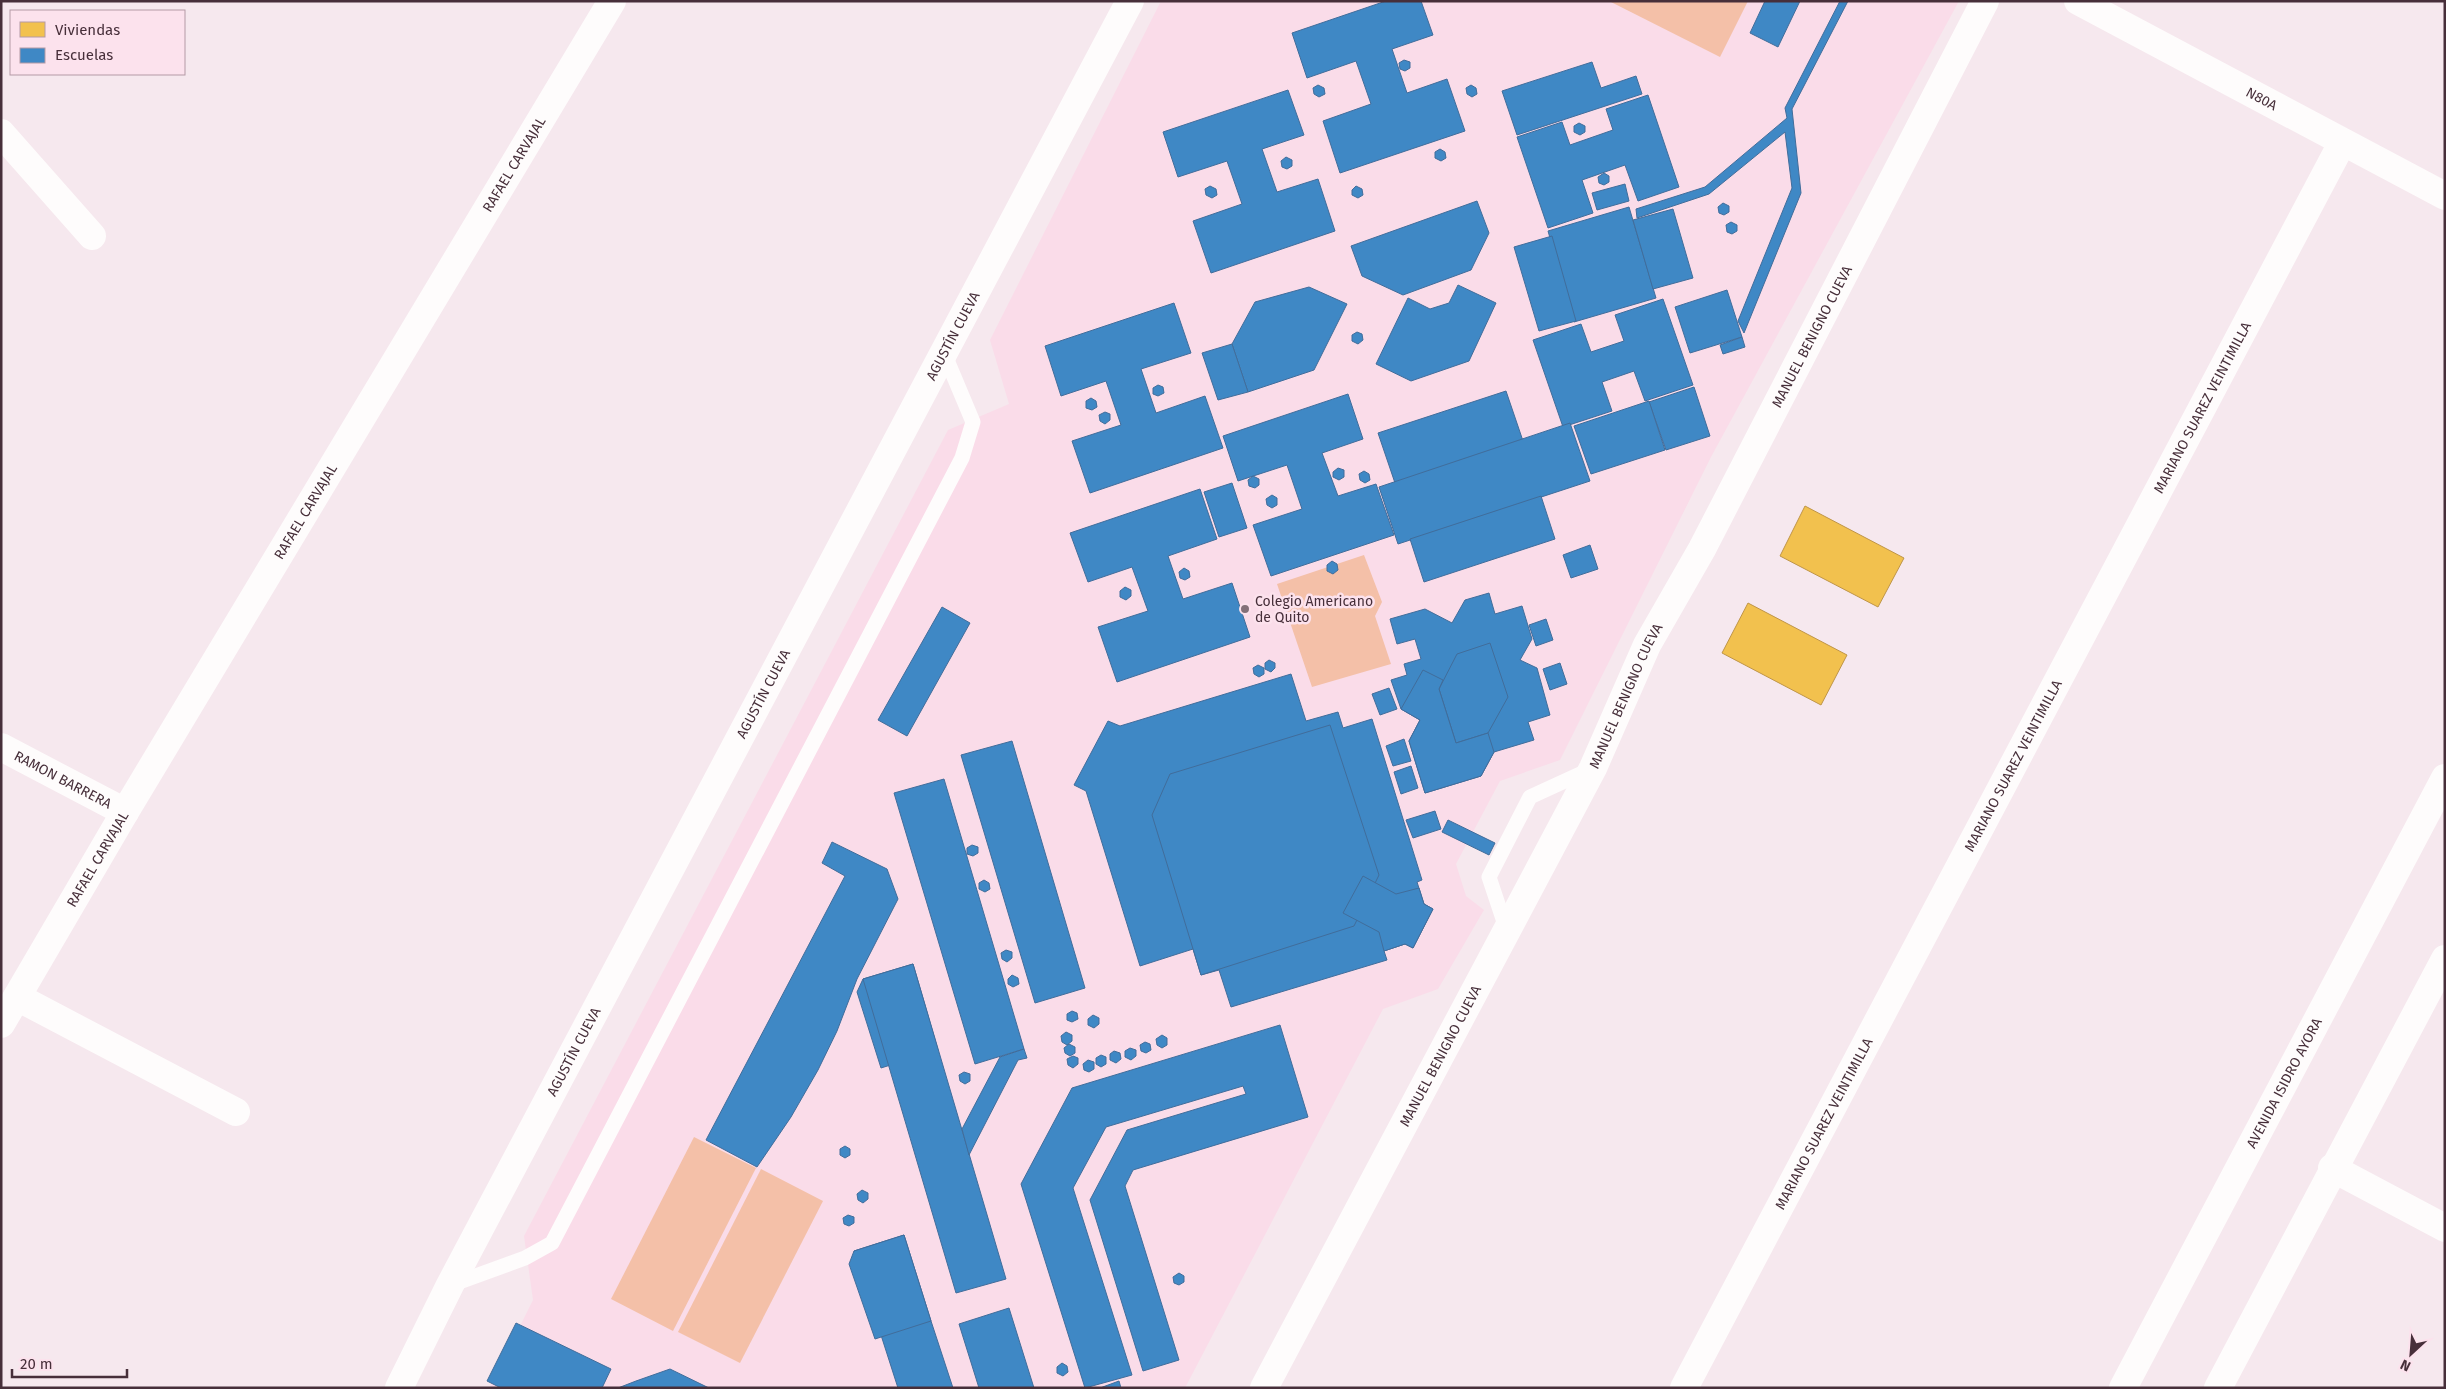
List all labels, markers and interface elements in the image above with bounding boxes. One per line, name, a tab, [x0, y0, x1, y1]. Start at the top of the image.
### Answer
legend	[10, 10, 185, 75]
text: Viviendas	[55, 21, 120, 39]
text: Escuelas	[55, 46, 113, 64]
street label: N80A	[2243, 84, 2280, 114]
street label: RAFAEL CARVAJAL	[479, 114, 549, 215]
street label: MANUEL BENIGNO CUEVA	[1768, 263, 1856, 411]
street label: AGUSTÍN CUEVA	[923, 289, 984, 383]
street label: MARIANO SUAREZ VEINTIMILLA	[2150, 319, 2255, 496]
street label: RAFAEL CARVAJAL	[271, 461, 341, 563]
place label: Colegio Americano de Quito	[1255, 593, 1373, 626]
marker: Colegio Americano de Quito	[1239, 603, 1251, 615]
street label: MANUEL BENIGNO CUEVA	[1586, 621, 1667, 771]
street label: AGUSTÍN CUEVA	[733, 647, 794, 741]
street label: MARIANO SUAREZ VEINTIMILLA	[1961, 677, 2066, 855]
street label: RAMON BARRERA	[11, 747, 114, 812]
street label: RAFAEL CARVAJAL	[63, 808, 133, 910]
street label: MANUEL BENIGNO CUEVA	[1396, 982, 1485, 1130]
street label: AGUSTÍN CUEVA	[544, 1005, 604, 1099]
street label: AVENIDA ISIDRO AYORA	[2243, 1015, 2326, 1151]
street label: MARIANO SUAREZ VEINTIMILLA	[1772, 1035, 1876, 1213]
north arrow	[2386, 1329, 2436, 1379]
scale bar	[12, 1346, 128, 1378]
text: 20 m	[20, 1355, 53, 1373]
text: N	[2398, 1356, 2413, 1375]

